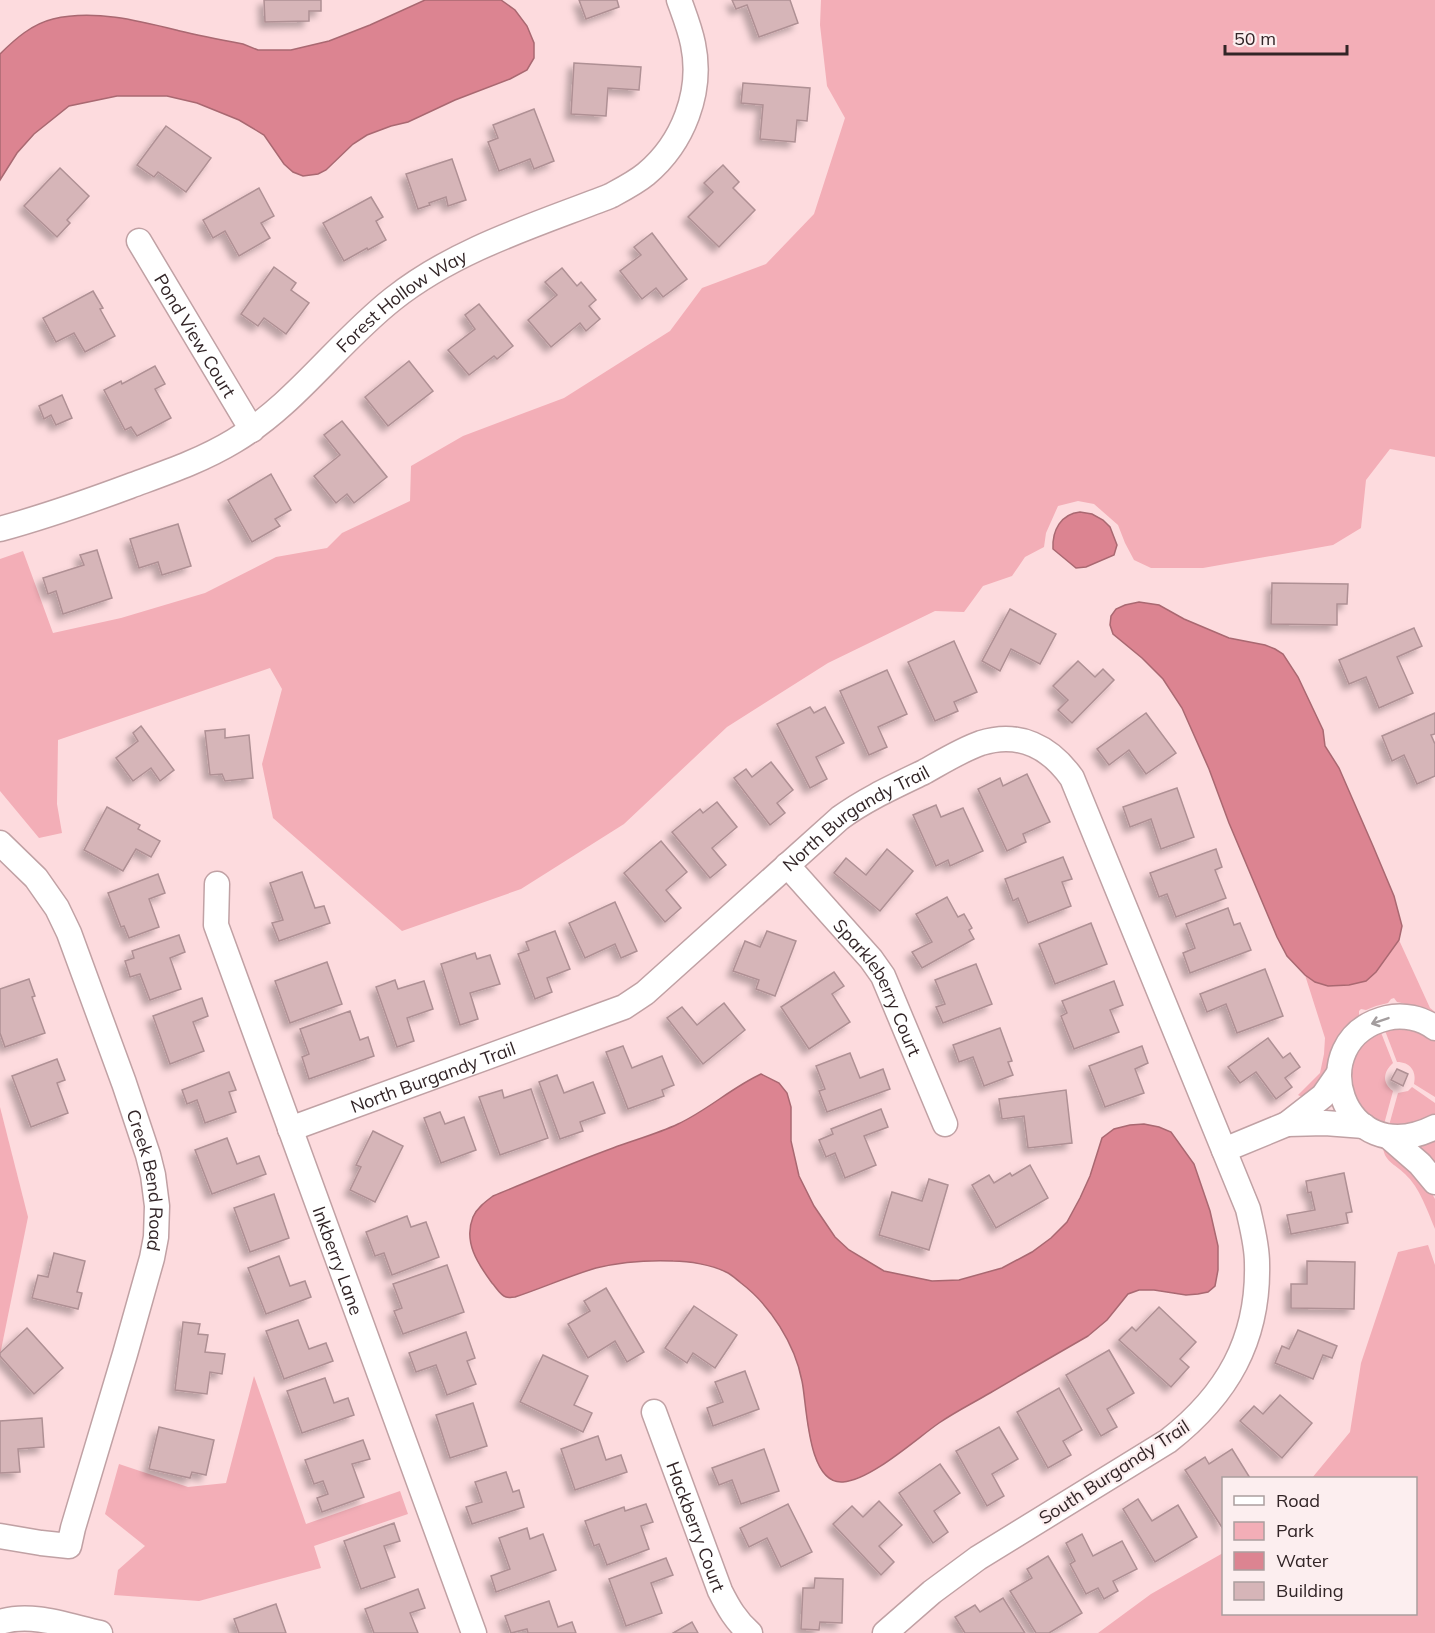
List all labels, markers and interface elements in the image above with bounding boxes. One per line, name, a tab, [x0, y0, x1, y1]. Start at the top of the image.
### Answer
scale bar	[1225, 18, 1346, 56]
text: 50 m	[1234, 27, 1276, 50]
street label: Forest Hollow Way	[331, 244, 471, 357]
street label: Pond View Court	[150, 269, 241, 402]
street label: North Burgandy Trail	[777, 760, 933, 876]
street label: Sparkleberry Court	[829, 914, 927, 1059]
one-way arrow	[1371, 1016, 1390, 1027]
street label: North Burgandy Trail	[347, 1036, 518, 1118]
street label: Creek Bend Road	[122, 1106, 169, 1253]
street label: Inkberry Lane	[308, 1203, 369, 1318]
street label: South Burgandy Trail	[1034, 1415, 1194, 1529]
street label: Hackberry Court	[662, 1458, 731, 1595]
legend	[1222, 1477, 1417, 1615]
text: Road	[1276, 1489, 1320, 1512]
text: Park	[1276, 1519, 1315, 1542]
text: Water	[1276, 1549, 1329, 1572]
text: Building	[1276, 1579, 1344, 1602]

